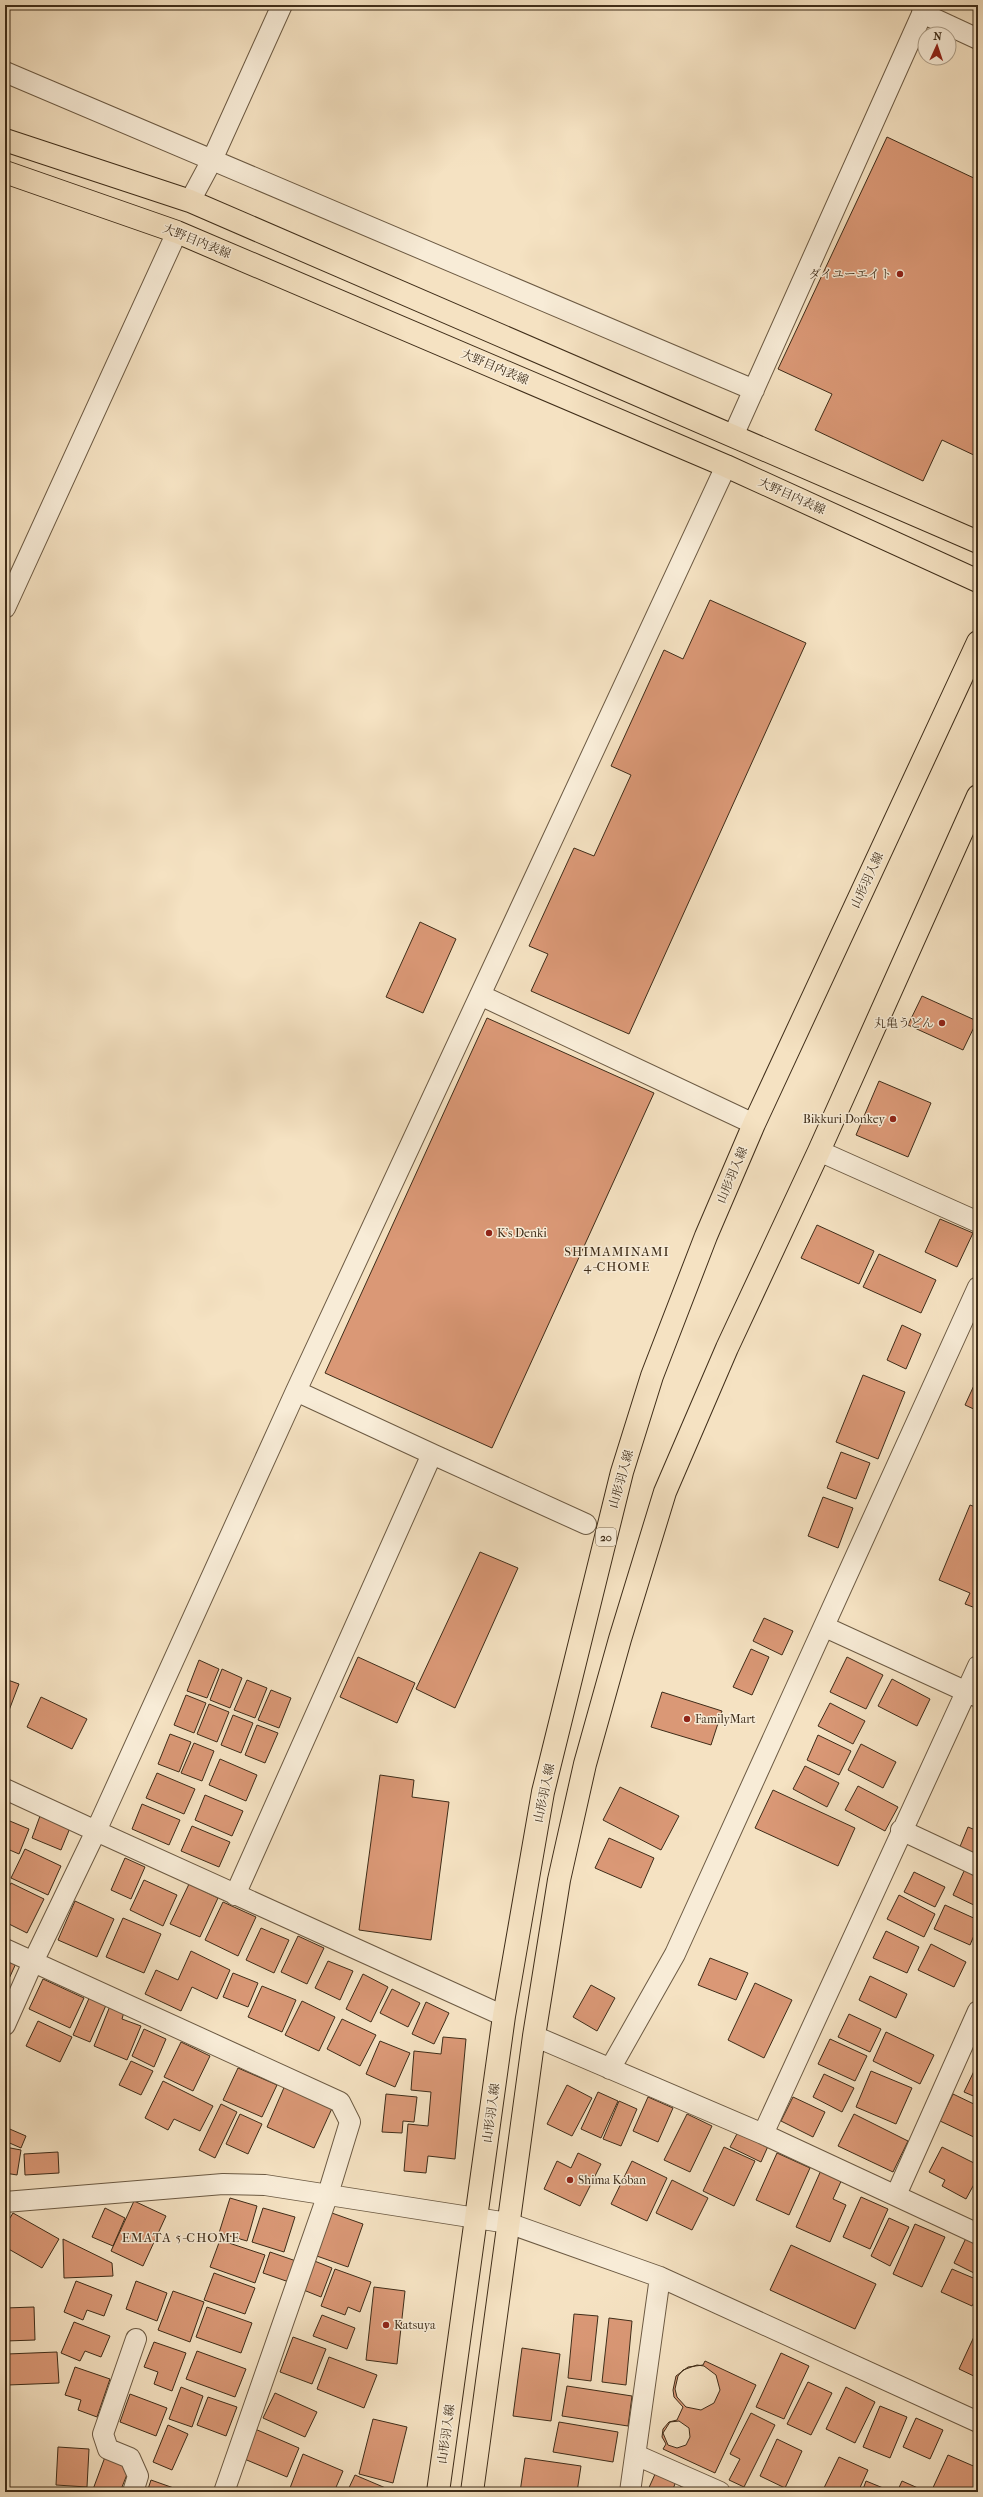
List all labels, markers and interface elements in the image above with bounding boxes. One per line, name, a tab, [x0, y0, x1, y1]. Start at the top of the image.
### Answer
north arrow	[917, 26, 957, 66]
text: N	[933, 30, 943, 43]
street label: 大野目内表線	[161, 221, 233, 261]
place label: ダイユーエイト	[809, 267, 892, 281]
marker: ダイユーエイト	[895, 269, 905, 279]
street label: 大野目内表線	[459, 346, 531, 388]
street label: 大野目内表線	[756, 475, 828, 517]
street label: 山形羽入線	[848, 850, 886, 910]
place label: 丸亀うどん	[874, 1016, 934, 1030]
marker: 丸亀うどん	[937, 1018, 947, 1028]
place label: Bikkuri Donkey	[803, 1112, 886, 1126]
marker: Bikkuri Donkey	[888, 1114, 898, 1124]
street label: 山形羽入線	[714, 1145, 750, 1205]
place label: K's Denki	[497, 1226, 547, 1240]
marker: K's Denki	[484, 1228, 494, 1238]
district label: SHIMAMINAMI 4-CHOME	[564, 1244, 670, 1274]
street label: 山形羽入線	[606, 1448, 636, 1510]
road number: 20	[596, 1528, 616, 1546]
place label: FamilyMart	[695, 1712, 756, 1726]
marker: FamilyMart	[682, 1714, 692, 1724]
street label: 山形羽入線	[531, 1762, 557, 1824]
street label: 山形羽入線	[480, 2082, 502, 2144]
place label: Shima Koban	[578, 2173, 646, 2187]
marker: Shima Koban	[565, 2175, 575, 2185]
district label: EMATA 5-CHOME	[122, 2230, 240, 2245]
place label: Katsuya	[394, 2318, 436, 2332]
marker: Katsuya	[381, 2320, 391, 2330]
street label: 山形羽入線	[435, 2403, 457, 2465]

